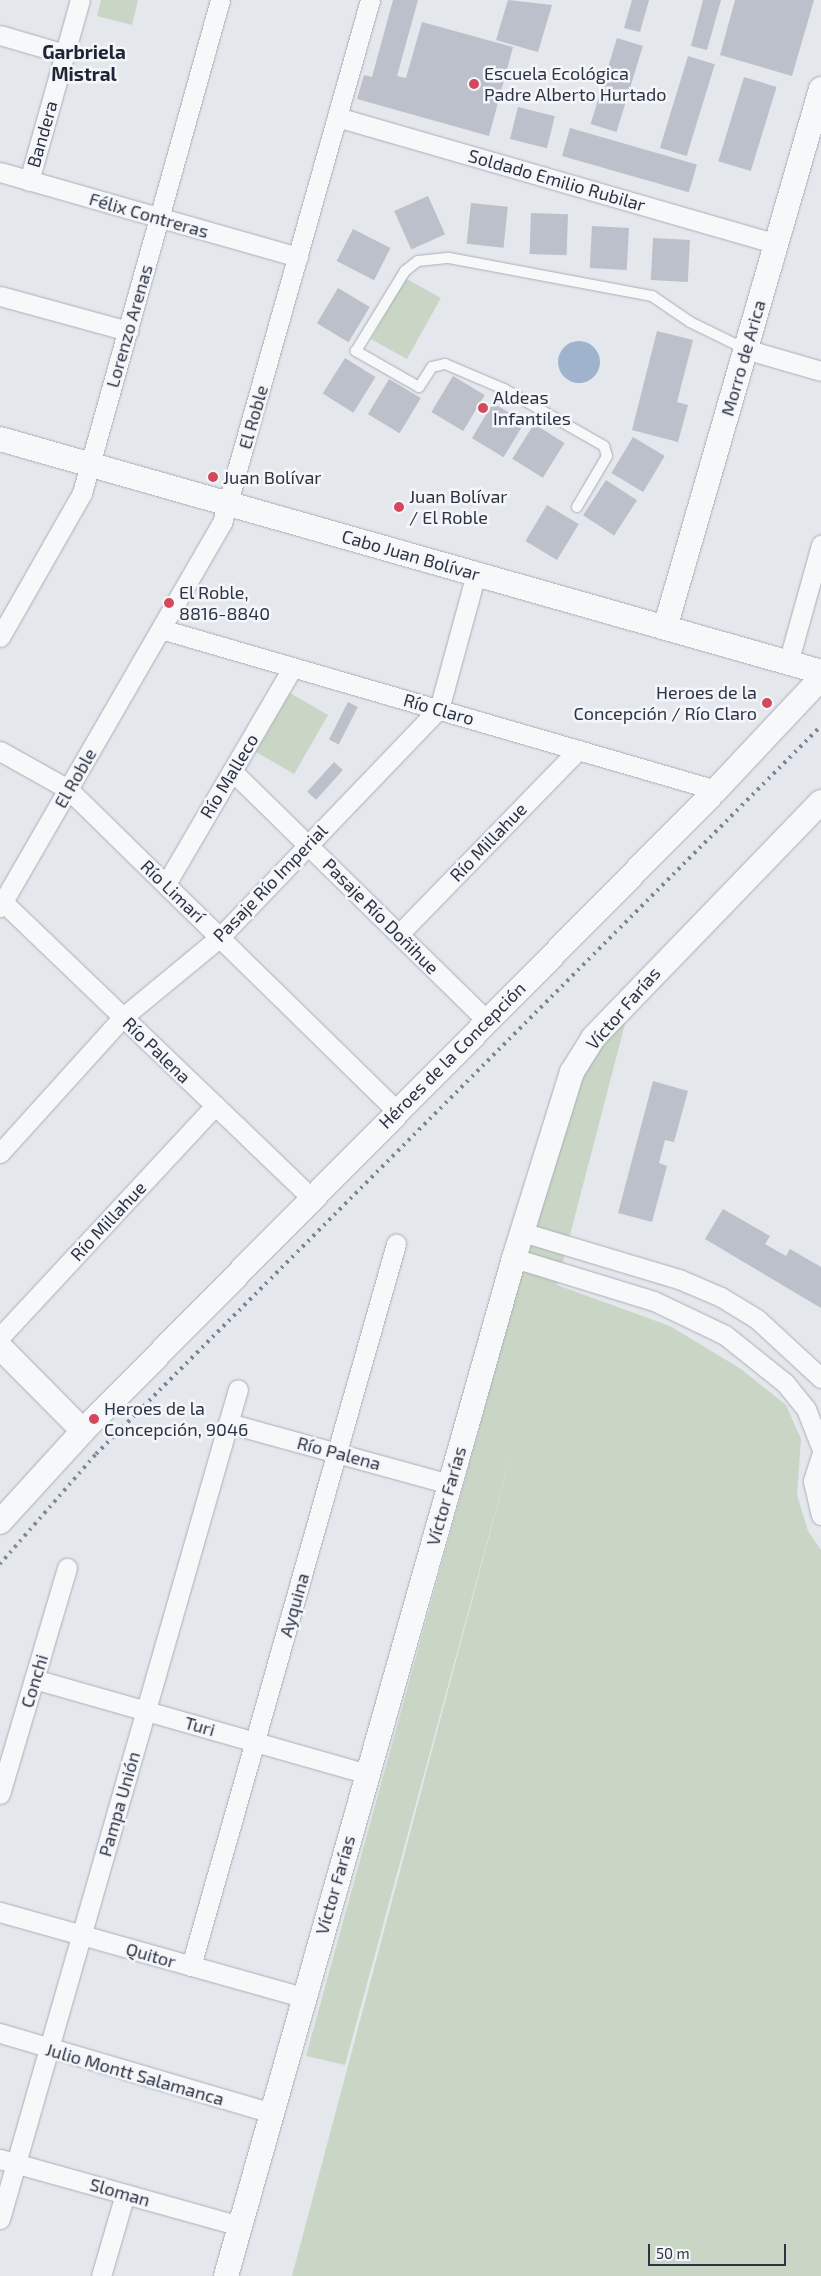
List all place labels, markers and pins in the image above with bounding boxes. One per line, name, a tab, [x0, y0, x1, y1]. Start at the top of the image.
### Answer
place label: Escuela Ecológica Padre Alberto Hurtado	[484, 63, 667, 106]
marker: Escuela Ecológica Padre Alberto Hurtado	[468, 78, 480, 90]
place label: Aldeas Infantiles	[493, 387, 571, 429]
marker: Aldeas Infantiles	[477, 402, 489, 414]
place label: Juan Bolívar	[223, 466, 321, 488]
marker: Juan Bolívar	[207, 471, 219, 483]
place label: Juan Bolívar / El Roble	[409, 486, 507, 528]
marker: Juan Bolívar / El Roble	[393, 501, 405, 513]
place label: El Roble, 8816-8840	[179, 582, 270, 624]
marker: El Roble, 8816-8840	[163, 597, 175, 609]
place label: Heroes de la Concepción / Río Claro	[573, 682, 757, 724]
marker: Heroes de la Concepción / Río Claro	[761, 697, 773, 709]
place label: Heroes de la Concepción, 9046	[104, 1398, 248, 1440]
marker: Heroes de la Concepción, 9046	[88, 1413, 100, 1425]

